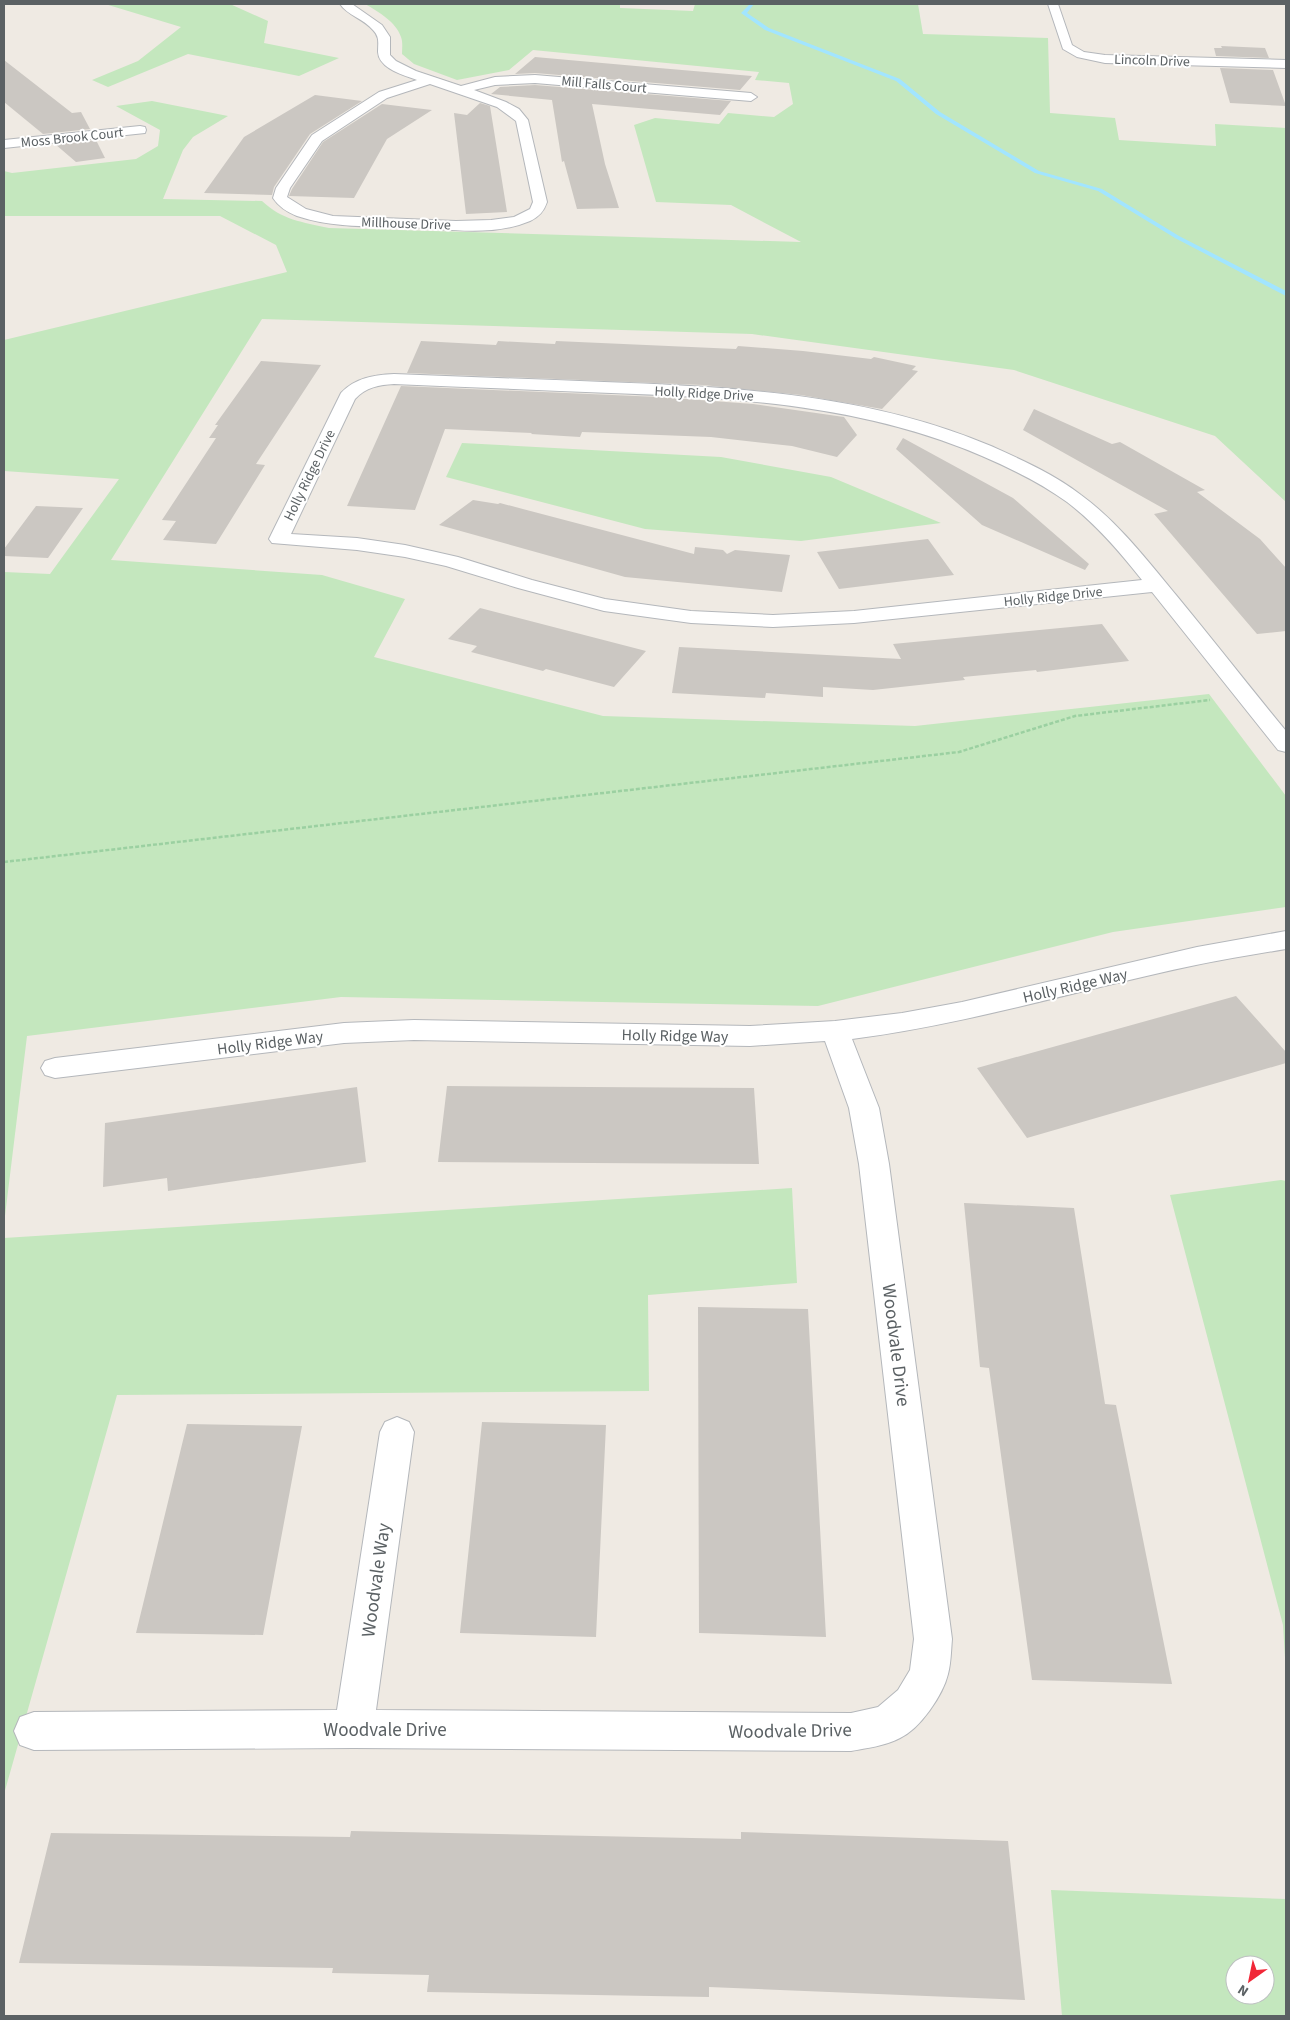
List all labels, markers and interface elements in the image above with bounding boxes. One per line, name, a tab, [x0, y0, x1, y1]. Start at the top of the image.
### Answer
street label: Lincoln Drive	[1114, 50, 1190, 72]
street label: Mill Falls Court	[560, 71, 648, 99]
street label: Moss Brook Court	[20, 123, 125, 153]
street label: Millhouse Drive	[361, 212, 451, 236]
street label: Holly Ridge Drive	[654, 381, 754, 407]
street label: Holly Ridge Drive	[279, 426, 341, 524]
street label: Holly Ridge Drive	[1003, 582, 1104, 612]
street label: Holly Ridge Way	[1021, 963, 1130, 1009]
street label: Holly Ridge Way	[621, 1024, 729, 1048]
street label: Holly Ridge Way	[216, 1026, 325, 1060]
street label: Woodvale Drive	[875, 1282, 916, 1408]
street label: Woodvale Way	[355, 1521, 398, 1639]
street label: Woodvale Drive	[323, 1717, 447, 1744]
street label: Woodvale Drive	[728, 1717, 852, 1746]
north arrow	[1225, 1955, 1275, 2005]
text: N	[1234, 1979, 1253, 2001]

